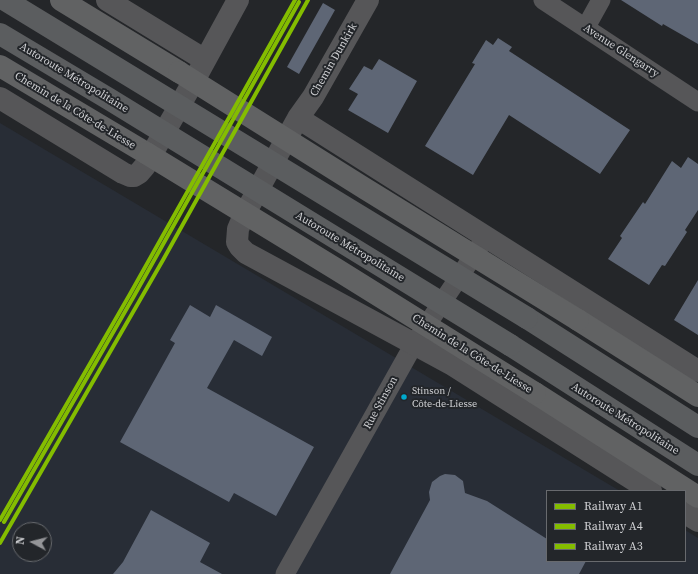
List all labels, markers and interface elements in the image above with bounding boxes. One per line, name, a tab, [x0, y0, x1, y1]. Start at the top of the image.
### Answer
street label: Chemin Dunkirk	[308, 21, 360, 99]
street label: Avenue Glengarry	[581, 22, 661, 80]
street label: Autoroute Métropolitaine	[17, 40, 131, 116]
street label: Chemin de la Côte-de-Liesse	[12, 70, 138, 152]
street label: Autoroute Métropolitaine	[293, 209, 407, 285]
street label: Chemin de la Côte-de-Liesse	[410, 312, 534, 396]
street label: Rue Stinson	[361, 374, 401, 432]
street label: Autoroute Métropolitaine	[569, 380, 681, 458]
place label: Stinson / Côte-de-Liesse	[412, 385, 477, 408]
marker: Stinson / Côte-de-Liesse	[399, 392, 409, 402]
legend	[546, 490, 686, 562]
text: Railway A1	[584, 498, 643, 514]
text: Railway A4	[584, 518, 643, 534]
north arrow	[12, 522, 52, 562]
text: N	[13, 536, 29, 545]
text: Railway A3	[584, 538, 643, 554]

